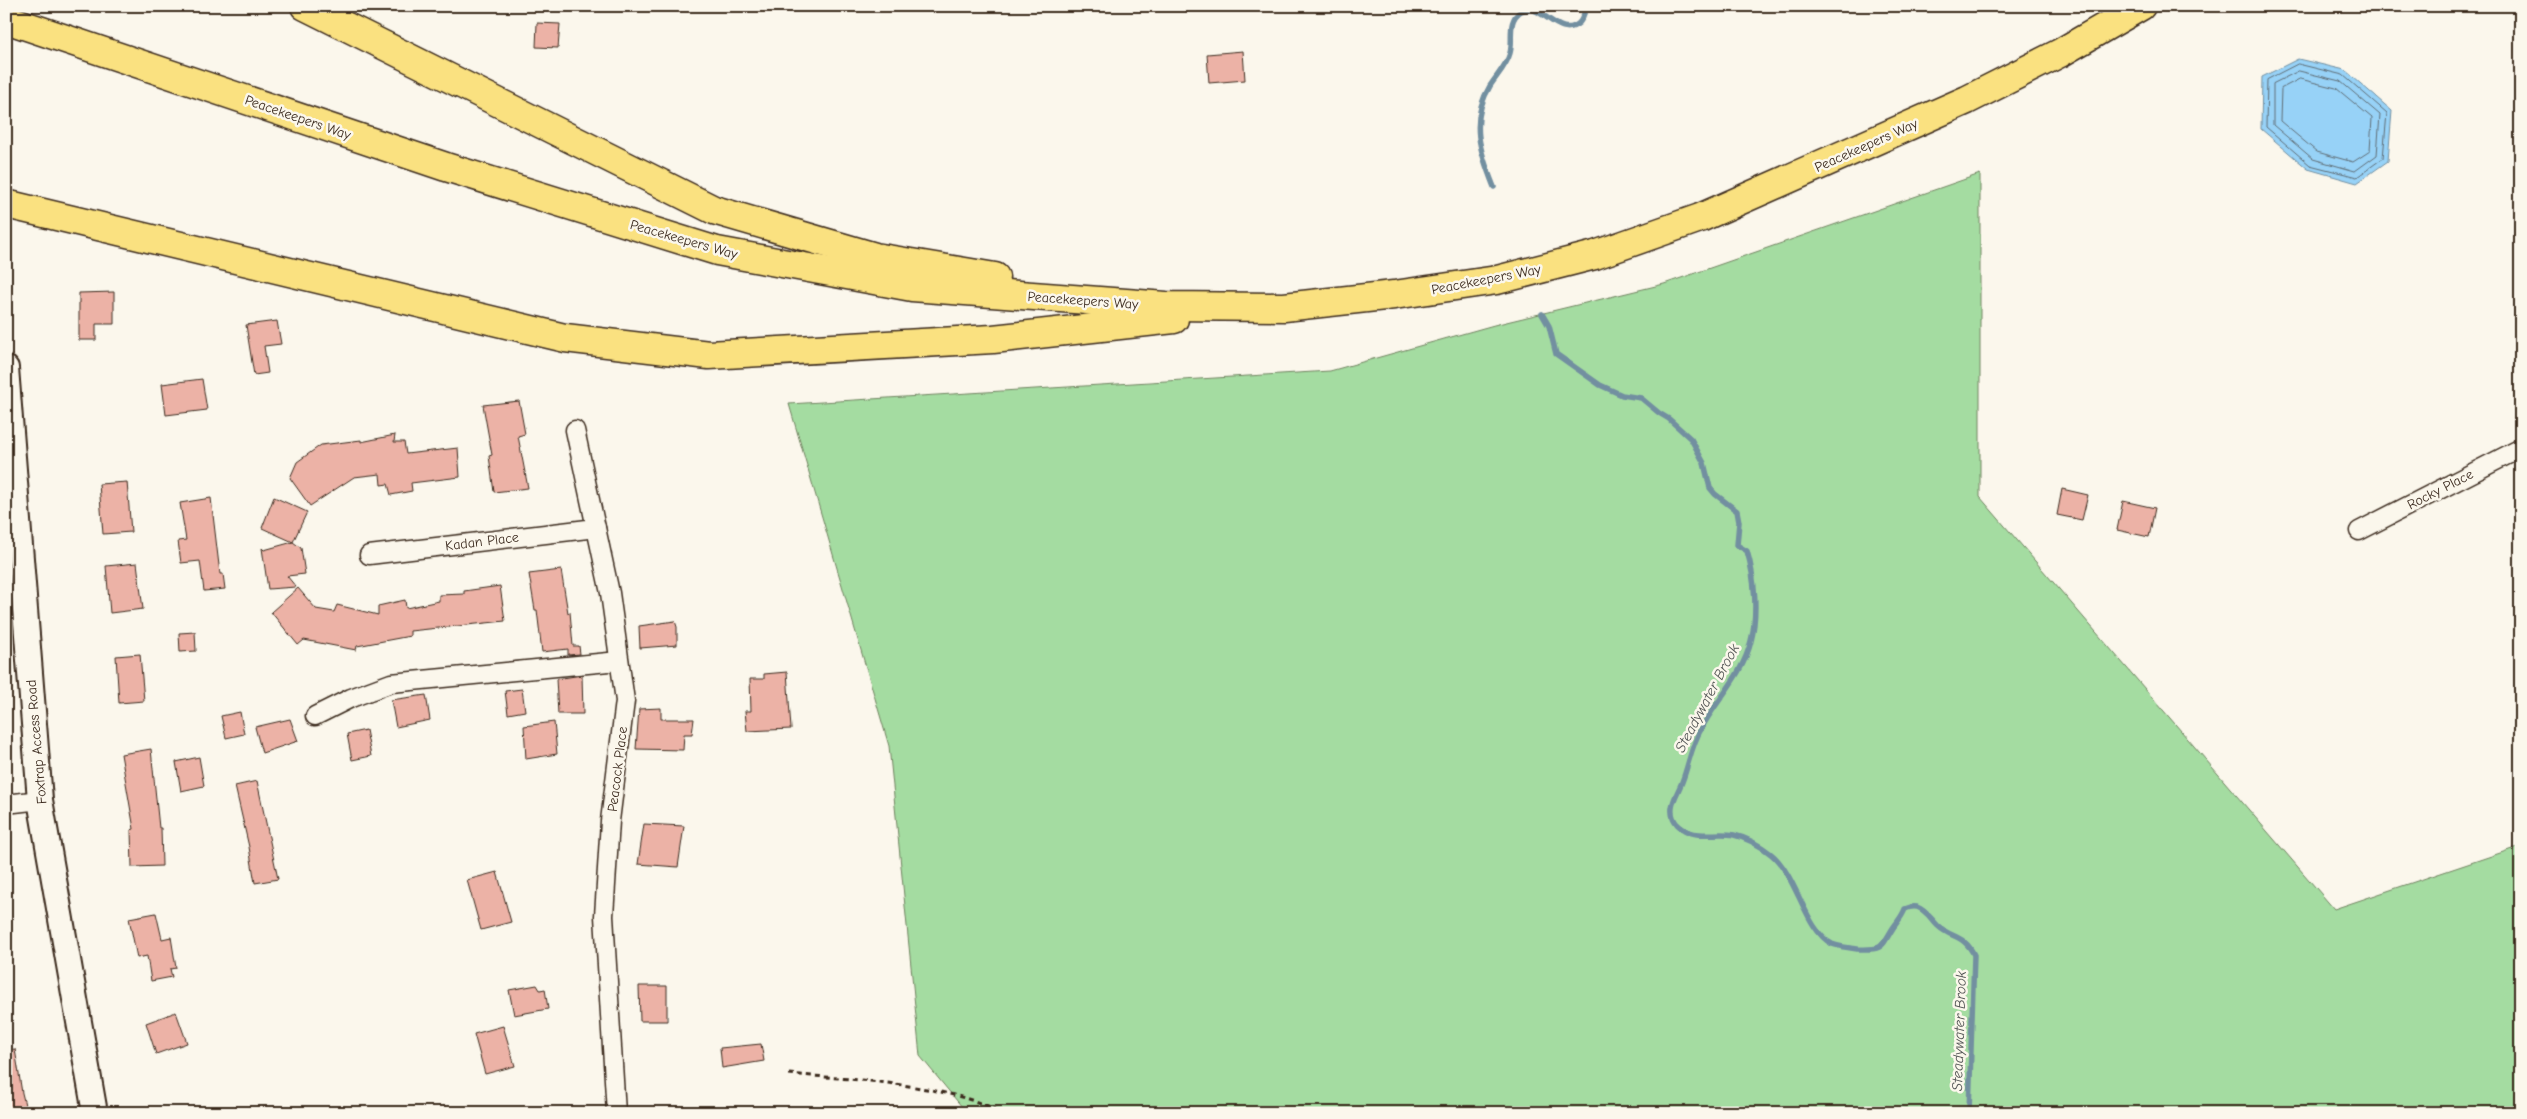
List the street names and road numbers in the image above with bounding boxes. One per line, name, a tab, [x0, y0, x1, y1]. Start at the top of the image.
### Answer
street label: Peacekeepers Way	[243, 91, 354, 144]
street label: Peacekeepers Way	[1812, 115, 1921, 176]
street label: Peacekeepers Way	[628, 216, 740, 263]
street label: Peacekeepers Way	[1430, 260, 1543, 298]
street label: Peacekeepers Way	[1027, 288, 1140, 313]
street label: Rocky Place	[2404, 466, 2476, 513]
street label: Kadan Place	[444, 529, 520, 554]
street label: Foxtrap Access Road	[23, 679, 50, 805]
street label: Peacock Place	[604, 725, 631, 813]

